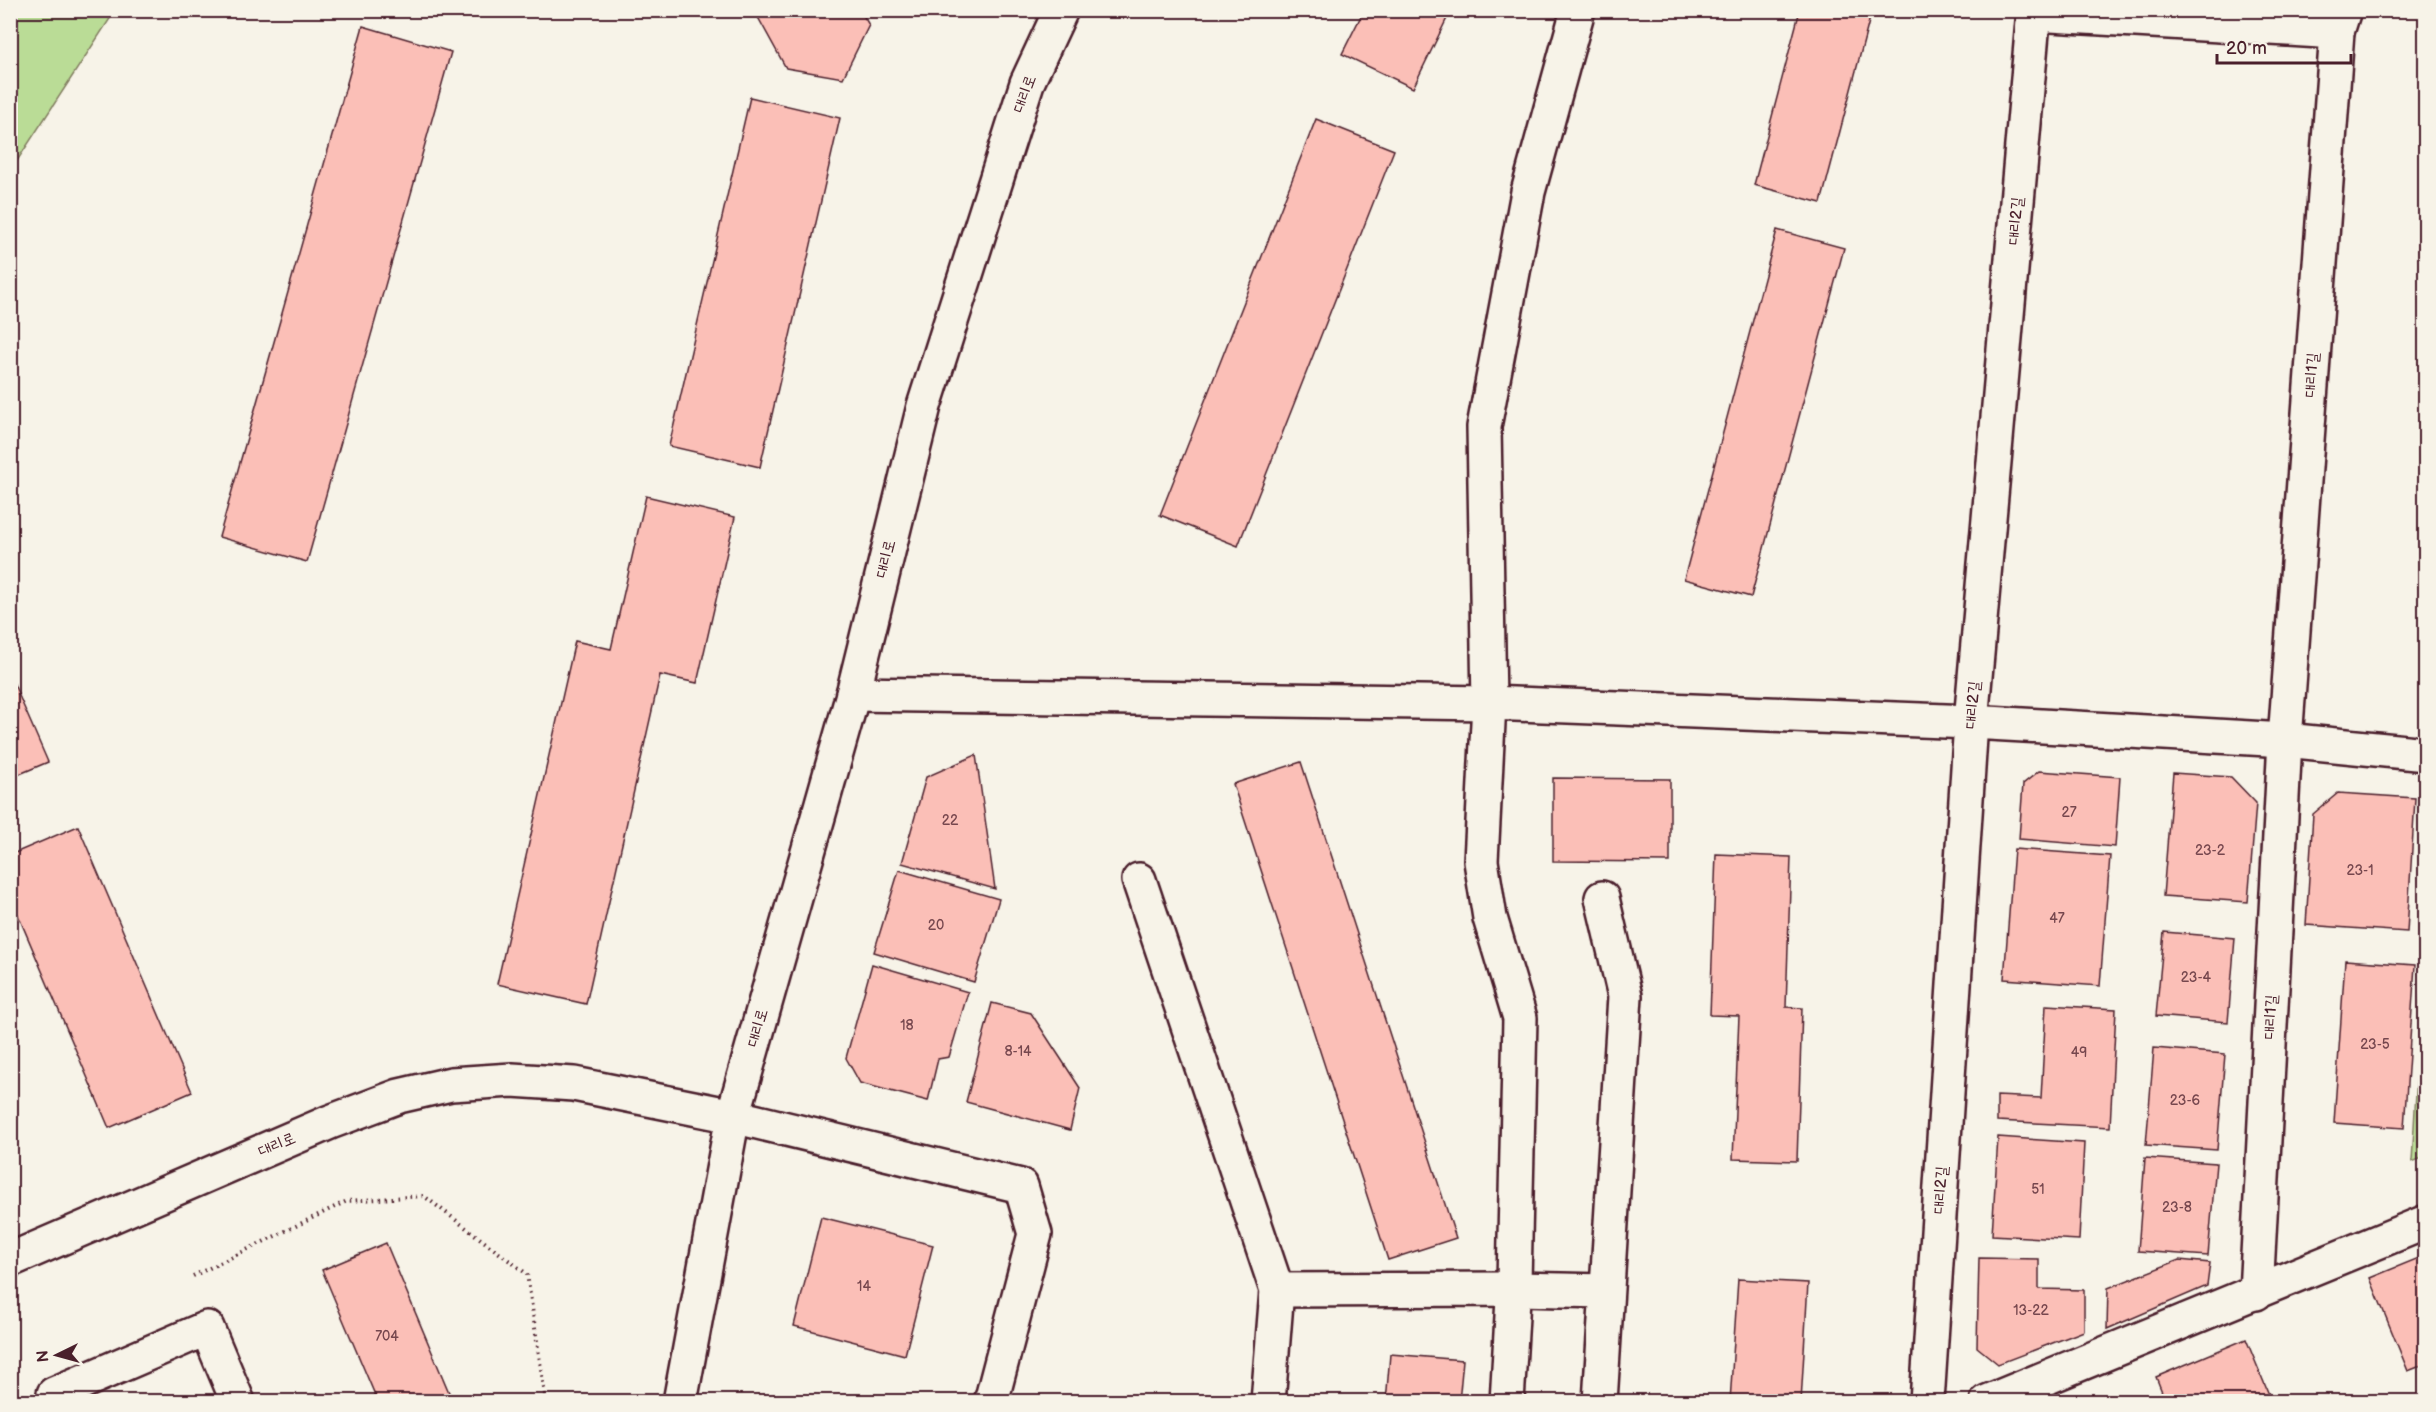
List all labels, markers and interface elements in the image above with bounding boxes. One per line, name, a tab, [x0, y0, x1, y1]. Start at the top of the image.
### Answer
scale bar	[2217, 27, 2350, 65]
text: 20 m	[2226, 38, 2267, 59]
street label: 대리로	[1009, 73, 1041, 115]
street label: 대리2길	[2004, 196, 2028, 246]
street label: 대리1길	[2301, 352, 2323, 398]
street label: 대리로	[872, 538, 900, 580]
street label: 대리2길	[1961, 680, 1985, 730]
house number: 27	[2061, 804, 2077, 821]
house number: 22	[942, 812, 959, 829]
house number: 23-2	[2195, 842, 2226, 859]
house number: 23-1	[2346, 862, 2374, 879]
house number: 47	[2049, 910, 2065, 927]
house number: 20	[928, 917, 944, 934]
house number: 23-4	[2181, 969, 2212, 986]
street label: 대리1길	[2260, 994, 2282, 1040]
street label: 대리로	[744, 1007, 772, 1049]
house number: 18	[900, 1017, 914, 1034]
house number: 23-5	[2360, 1036, 2390, 1053]
house number: 8-14	[1004, 1043, 1032, 1060]
house number: 49	[2071, 1044, 2087, 1061]
house number: 23-6	[2170, 1092, 2201, 1109]
street label: 대리로	[256, 1129, 298, 1161]
street label: 대리2길	[1930, 1165, 1952, 1215]
house number: 51	[2031, 1181, 2045, 1198]
house number: 23-8	[2162, 1199, 2192, 1216]
house number: 14	[857, 1278, 871, 1295]
house number: 13-22	[2013, 1302, 2050, 1319]
north arrow	[27, 1325, 87, 1385]
house number: 704	[375, 1328, 399, 1345]
text: N	[34, 1349, 54, 1363]

